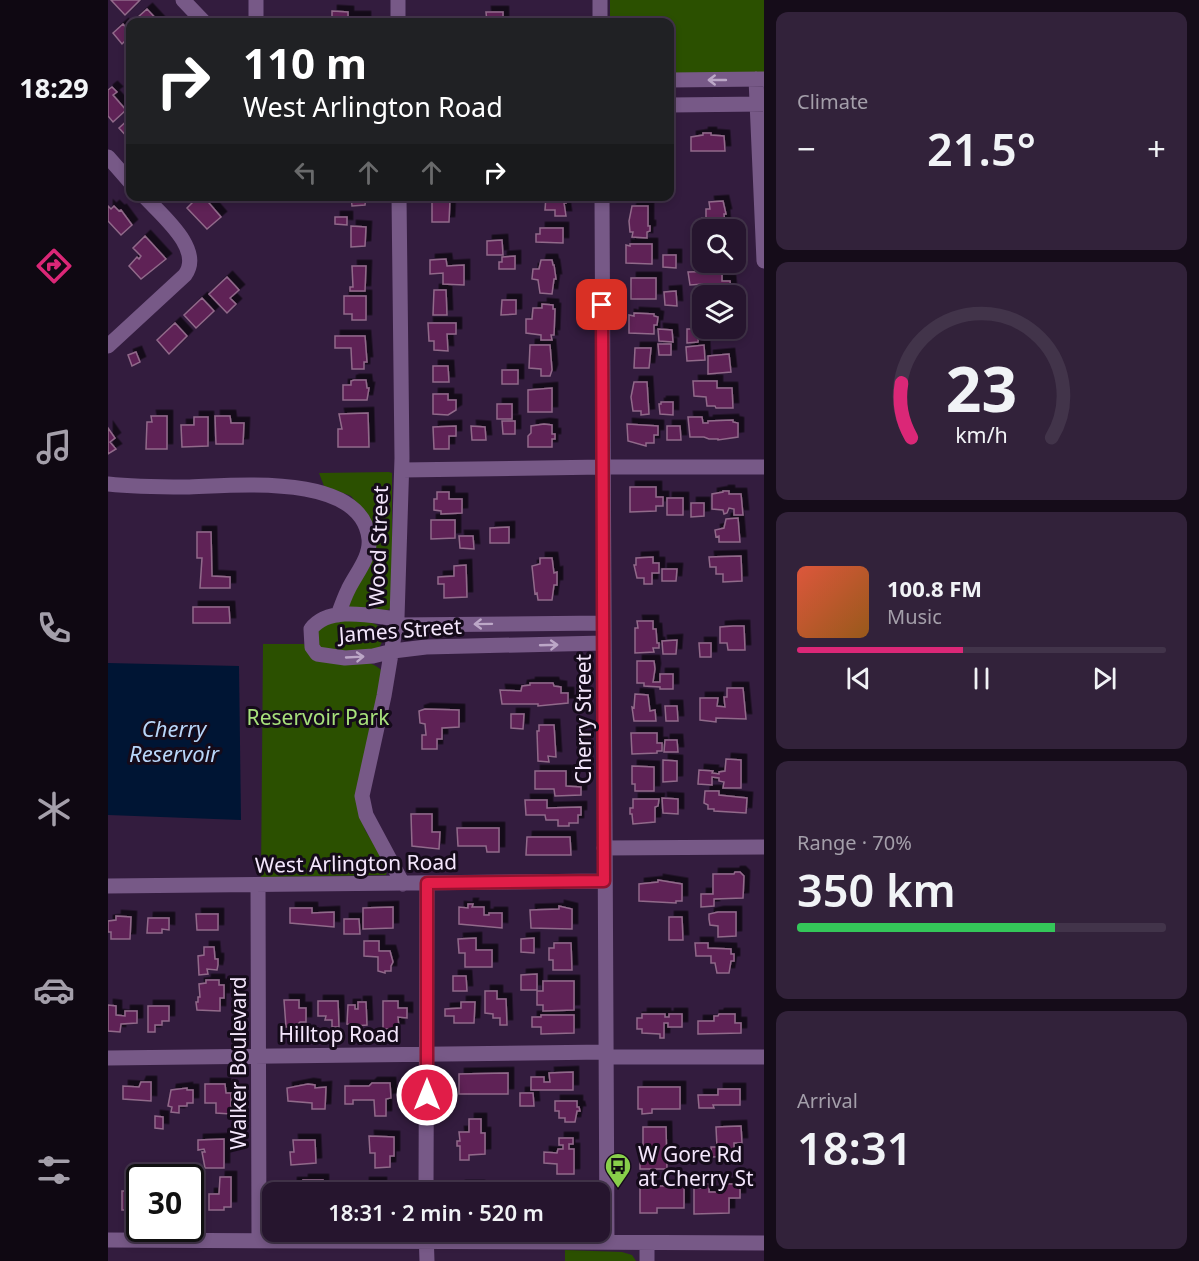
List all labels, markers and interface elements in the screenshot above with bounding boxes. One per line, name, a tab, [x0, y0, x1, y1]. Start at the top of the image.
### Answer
text: 110 m	[243, 34, 367, 91]
icon: right	[144, 42, 222, 120]
text: 18:29	[19, 69, 89, 106]
one-way arrow	[707, 74, 727, 86]
text: West Arlington Road	[243, 88, 503, 125]
text: Climate	[797, 88, 868, 115]
text: 21.5°	[927, 118, 1036, 179]
text: −	[797, 126, 816, 171]
text: +	[1147, 126, 1166, 171]
icon: left	[289, 156, 322, 189]
icon: ahead	[352, 156, 385, 189]
icon: ahead	[415, 156, 448, 189]
icon: right	[478, 156, 511, 189]
map controls	[692, 219, 746, 339]
button: search	[692, 219, 746, 273]
icon: directions	[33, 245, 75, 287]
pin	[576, 279, 627, 330]
button: layers	[692, 285, 746, 339]
icon: arrive	[585, 288, 618, 321]
text: 23	[946, 345, 1017, 430]
text: km/h	[955, 420, 1008, 449]
icon: music	[33, 426, 75, 468]
street label: Wood Street	[362, 484, 394, 607]
text: 100.8 FM	[887, 573, 982, 603]
text: Music	[887, 603, 942, 630]
icon: phone	[33, 607, 75, 649]
street label: James Street	[336, 612, 463, 648]
one-way arrow	[473, 618, 493, 630]
one-way arrow	[538, 639, 558, 650]
one-way arrow	[345, 652, 364, 663]
street label: Cherry Street	[569, 653, 597, 784]
icon: previous	[842, 662, 875, 695]
icon: pause	[965, 662, 998, 695]
icon: next	[1088, 662, 1121, 695]
park label: Reservoir Park	[247, 703, 390, 731]
water label: Cherry Reservoir	[129, 713, 220, 768]
icon: climate	[33, 788, 75, 830]
text: Range · 70%	[797, 829, 912, 856]
street label: West Arlington Road	[255, 847, 457, 879]
text: 350 km	[797, 859, 956, 920]
icon: car	[33, 969, 75, 1011]
street label: Walker Boulevard	[224, 976, 252, 1150]
street label: Hilltop Road	[279, 1020, 399, 1048]
position arrow	[395, 1063, 459, 1127]
text: Arrival	[797, 1087, 858, 1114]
text: 18:31	[797, 1117, 912, 1178]
place label: W Gore Rd at Cherry St	[638, 1140, 754, 1192]
icon: filters	[33, 1149, 75, 1191]
bus stop icon: W Gore Rd at Cherry St	[603, 1151, 633, 1189]
speed limit sign: 30	[126, 1164, 204, 1242]
text: 18:31 · 2 min · 520 m	[328, 1197, 544, 1227]

